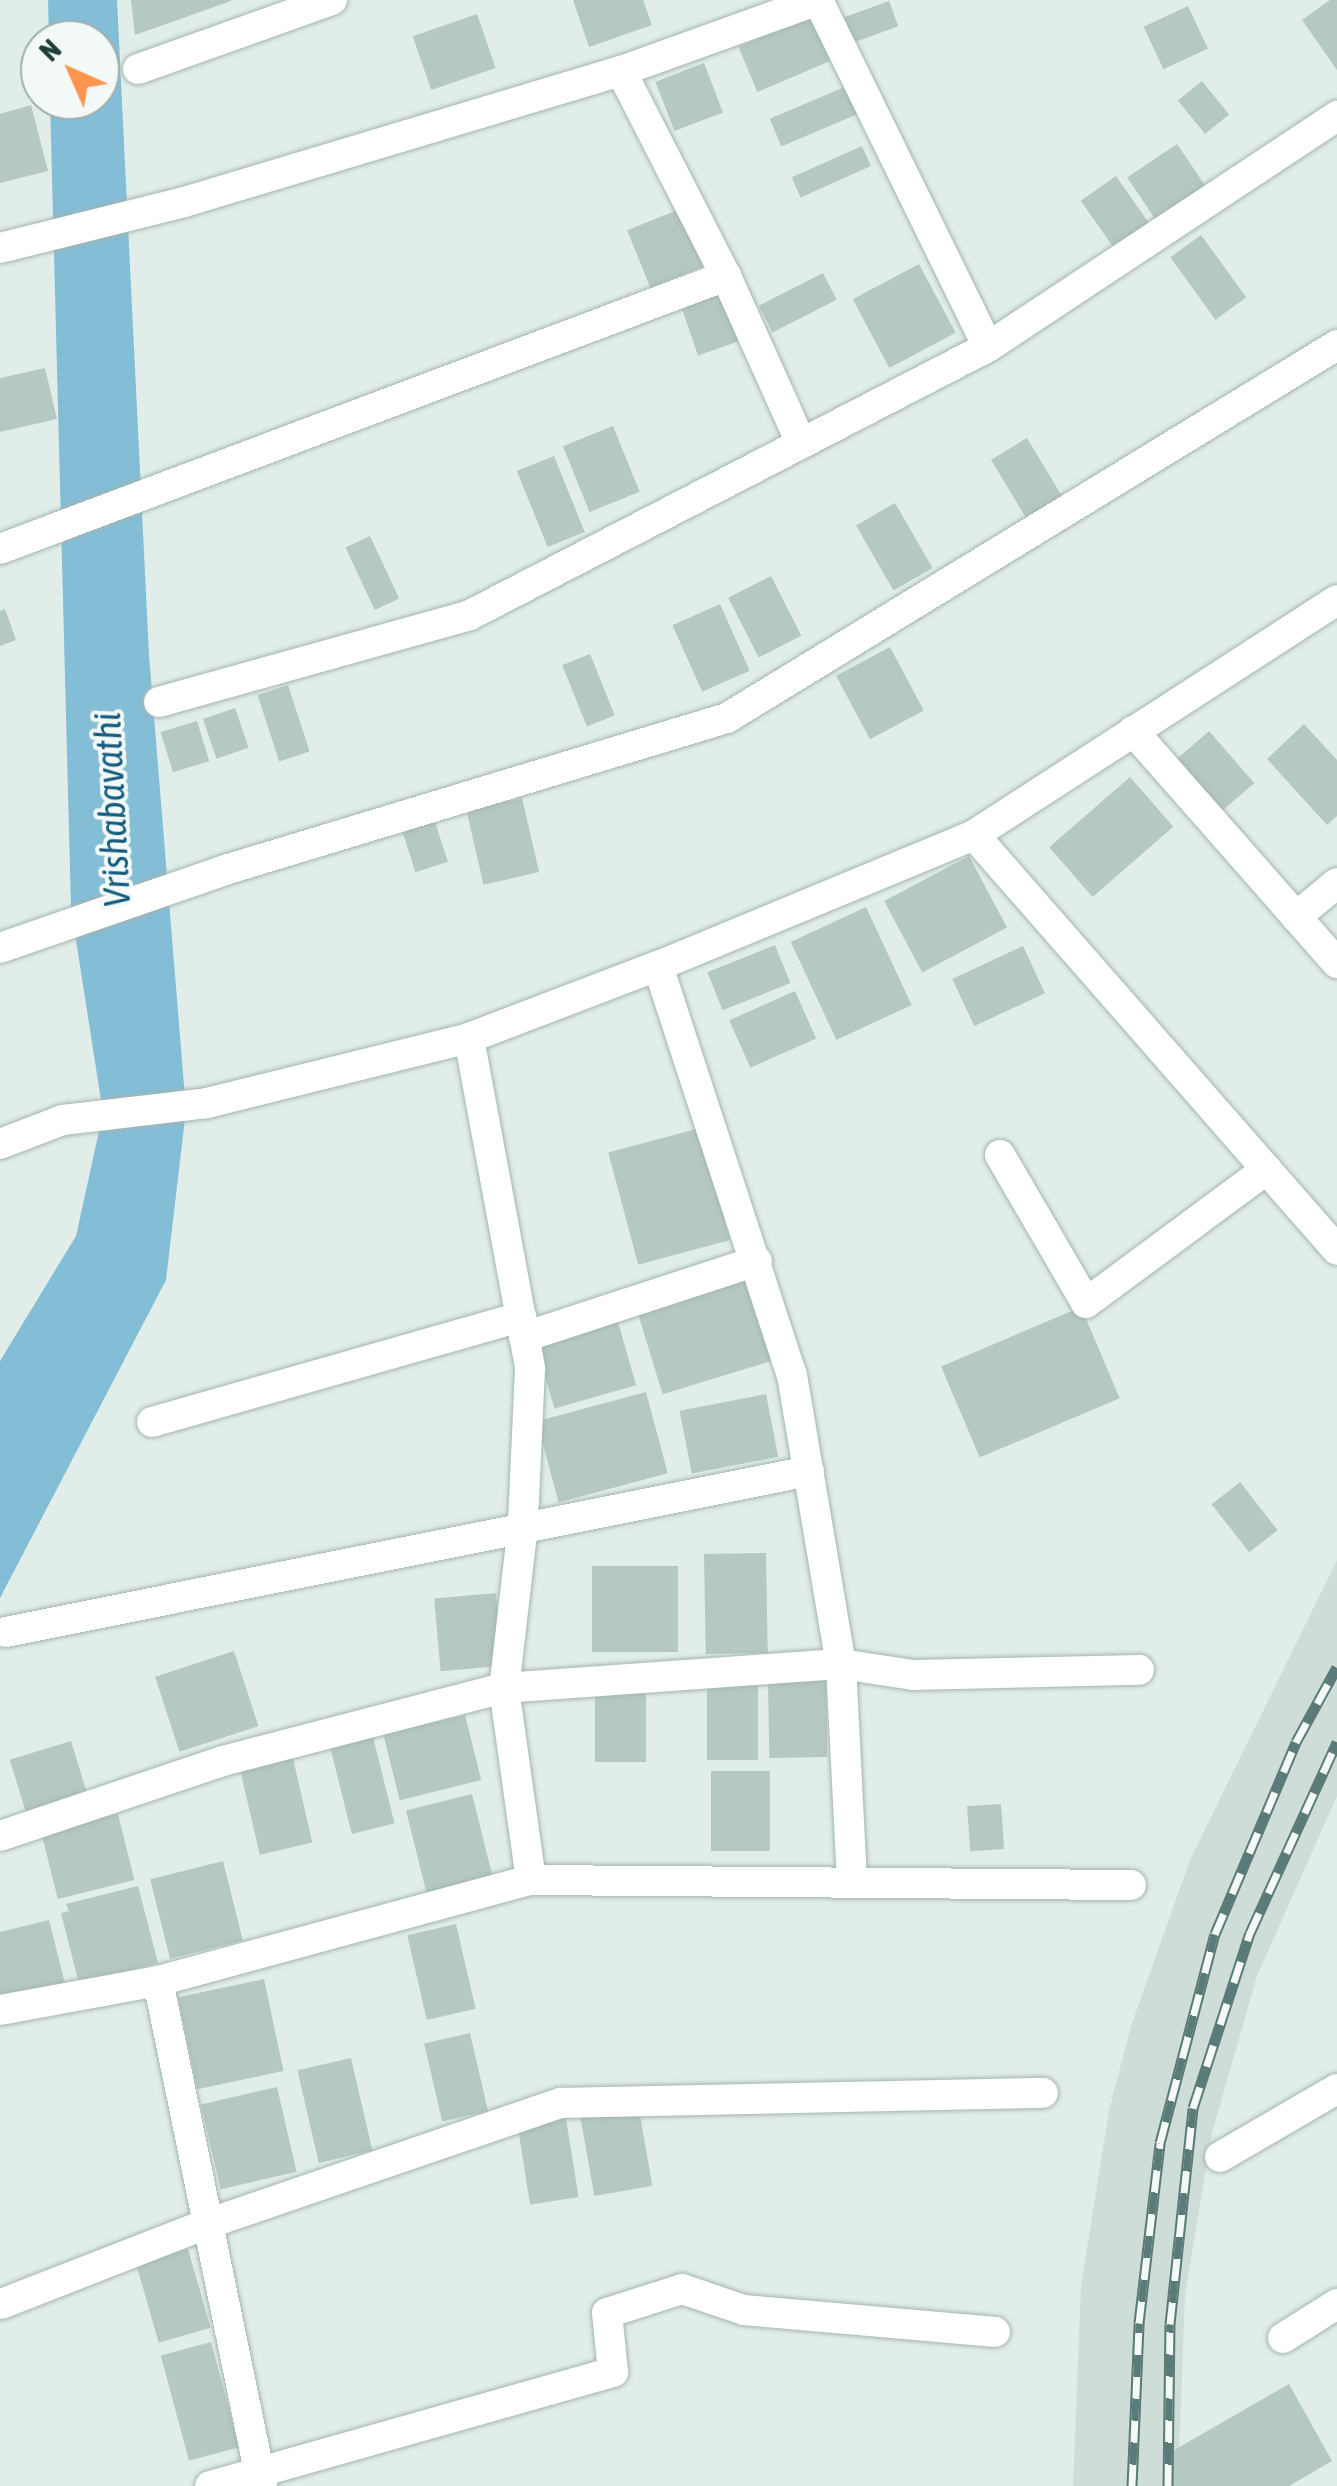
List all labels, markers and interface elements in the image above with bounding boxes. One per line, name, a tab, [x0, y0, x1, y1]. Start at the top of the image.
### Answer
north arrow	[20, 20, 120, 120]
text: N	[33, 33, 67, 67]
water label: Vrishabavathi	[84, 712, 140, 908]

